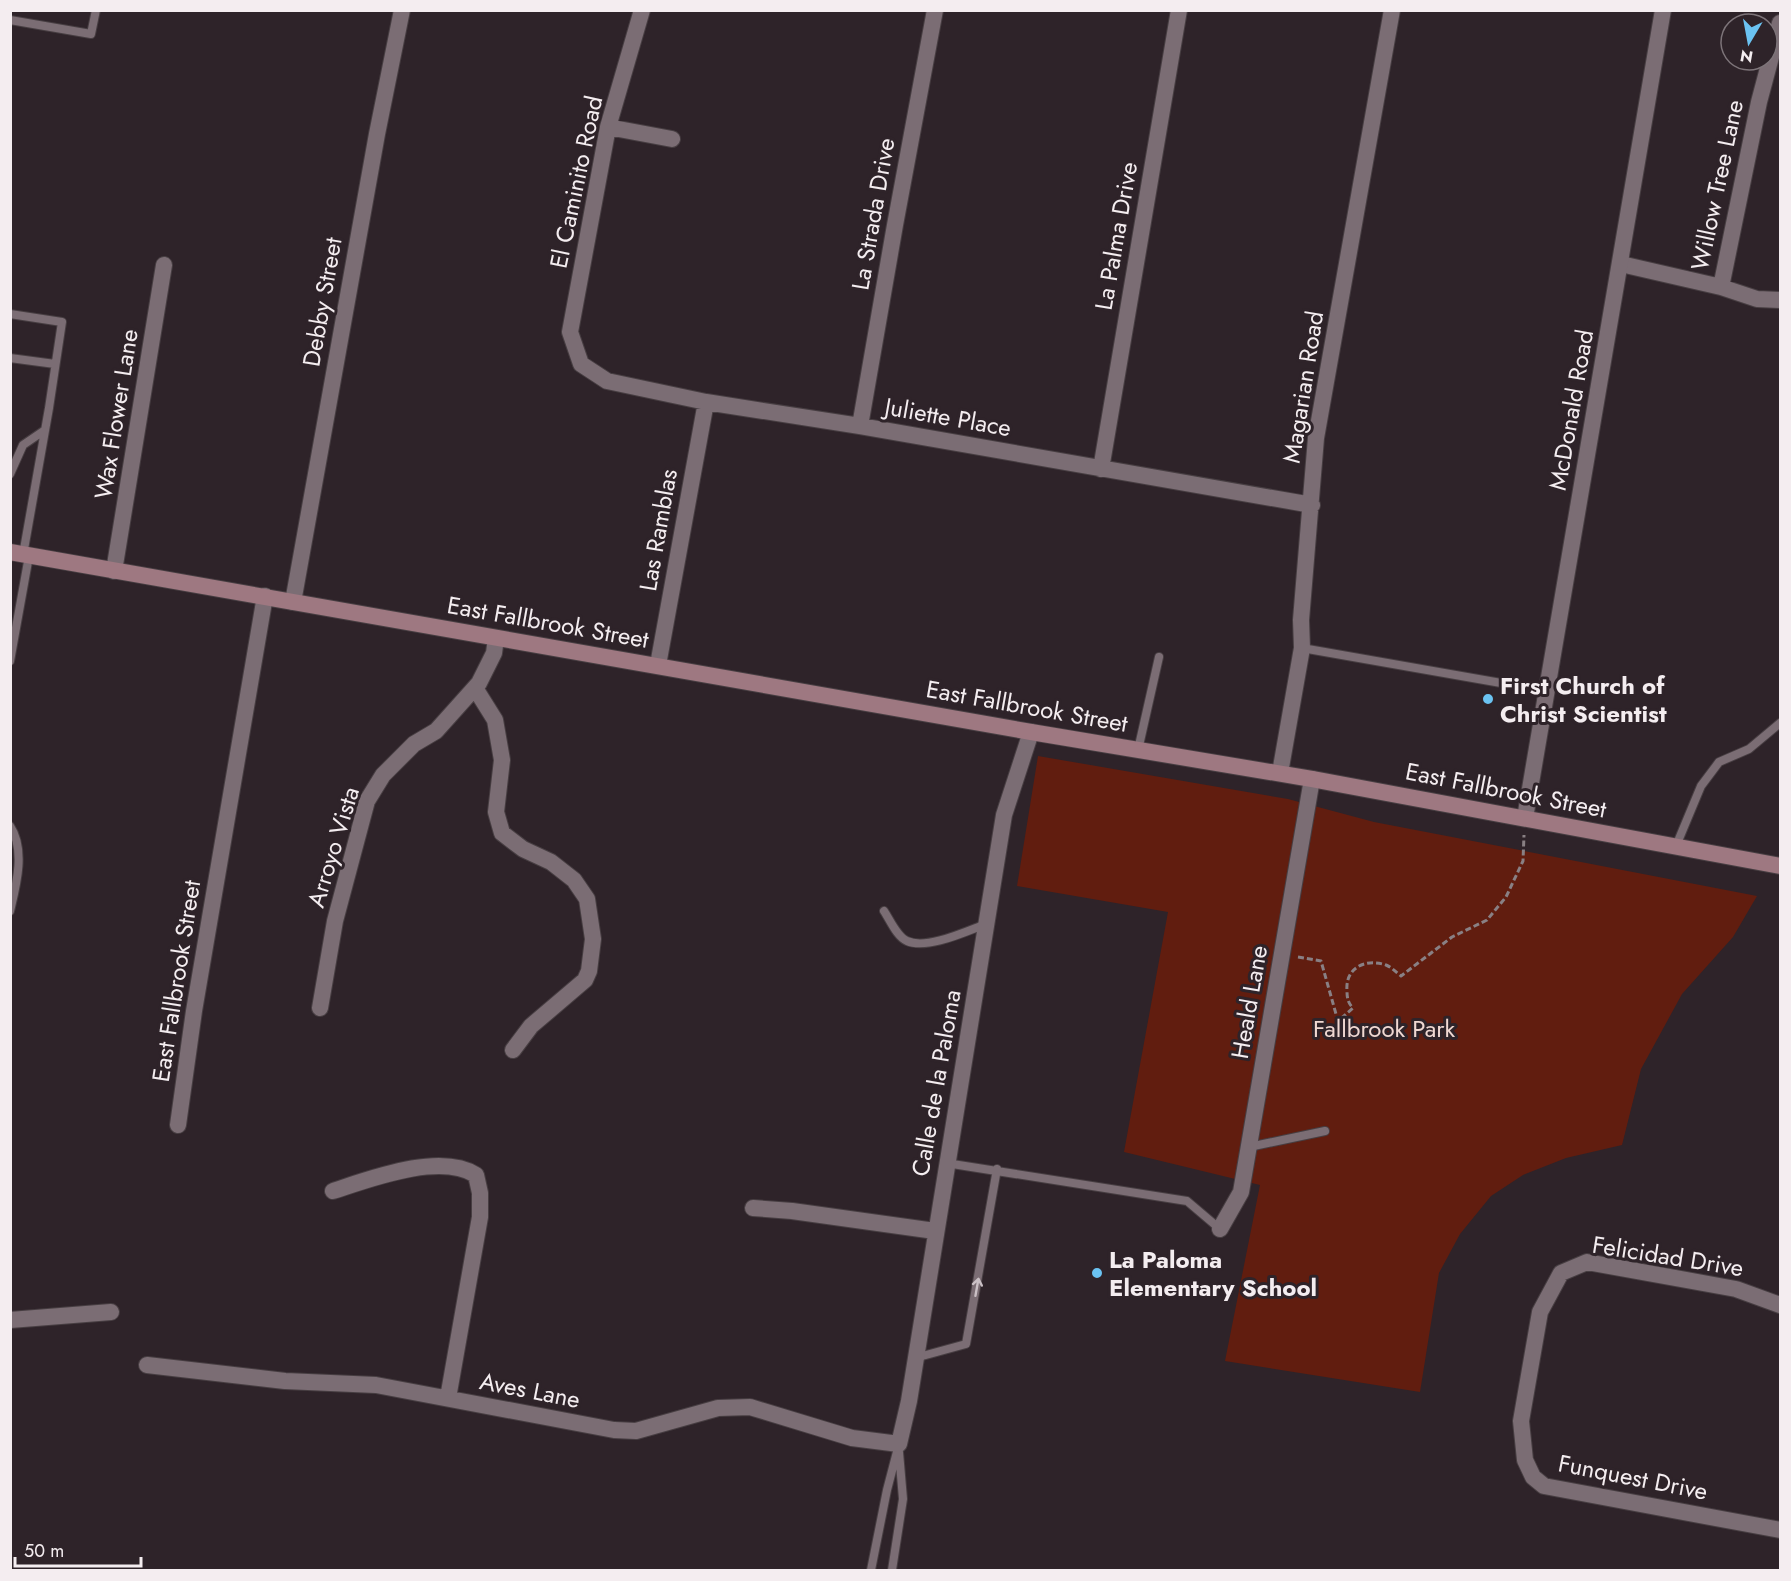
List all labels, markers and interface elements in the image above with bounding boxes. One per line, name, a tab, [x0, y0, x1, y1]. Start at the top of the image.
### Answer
north arrow	[1719, 12, 1779, 72]
text: N	[1738, 44, 1755, 69]
street label: El Caminito Road	[541, 93, 611, 271]
street label: Willow Tree Lane	[1682, 96, 1752, 274]
street label: La Strada Drive	[842, 135, 904, 293]
street label: La Palma Drive	[1086, 159, 1146, 313]
street label: Debby Street	[293, 234, 351, 369]
street label: Magarian Road	[1274, 308, 1332, 466]
street label: Wax Flower Lane	[85, 327, 147, 501]
street label: McDonald Road	[1540, 327, 1602, 493]
street label: Juliette Place	[879, 388, 1014, 445]
street label: Las Ramblas	[630, 466, 686, 594]
street label: East Fallbrook Street	[444, 587, 652, 657]
place label: First Church of Christ Scientist	[1500, 668, 1667, 731]
street label: East Fallbrook Street	[923, 671, 1131, 741]
marker: First Church of Christ Scientist	[1481, 692, 1495, 706]
street label: East Fallbrook Street	[1403, 753, 1610, 827]
street label: Arroyo Vista	[298, 782, 368, 912]
street label: East Fallbrook Street	[143, 877, 209, 1084]
street label: Heald Lane	[1222, 942, 1276, 1062]
street label: Calle de la Paloma	[902, 987, 970, 1179]
park label: Fallbrook Park	[1313, 1011, 1456, 1046]
street label: Felicidad Drive	[1590, 1227, 1746, 1285]
place label: La Paloma Elementary School	[1109, 1242, 1317, 1305]
marker: La Paloma Elementary School	[1090, 1266, 1104, 1280]
one-way arrow	[972, 1277, 983, 1297]
street label: Aves Lane	[477, 1363, 583, 1417]
street label: Funquest Drive	[1555, 1445, 1711, 1509]
scale bar	[15, 1530, 141, 1568]
text: 50 m	[24, 1538, 64, 1564]

